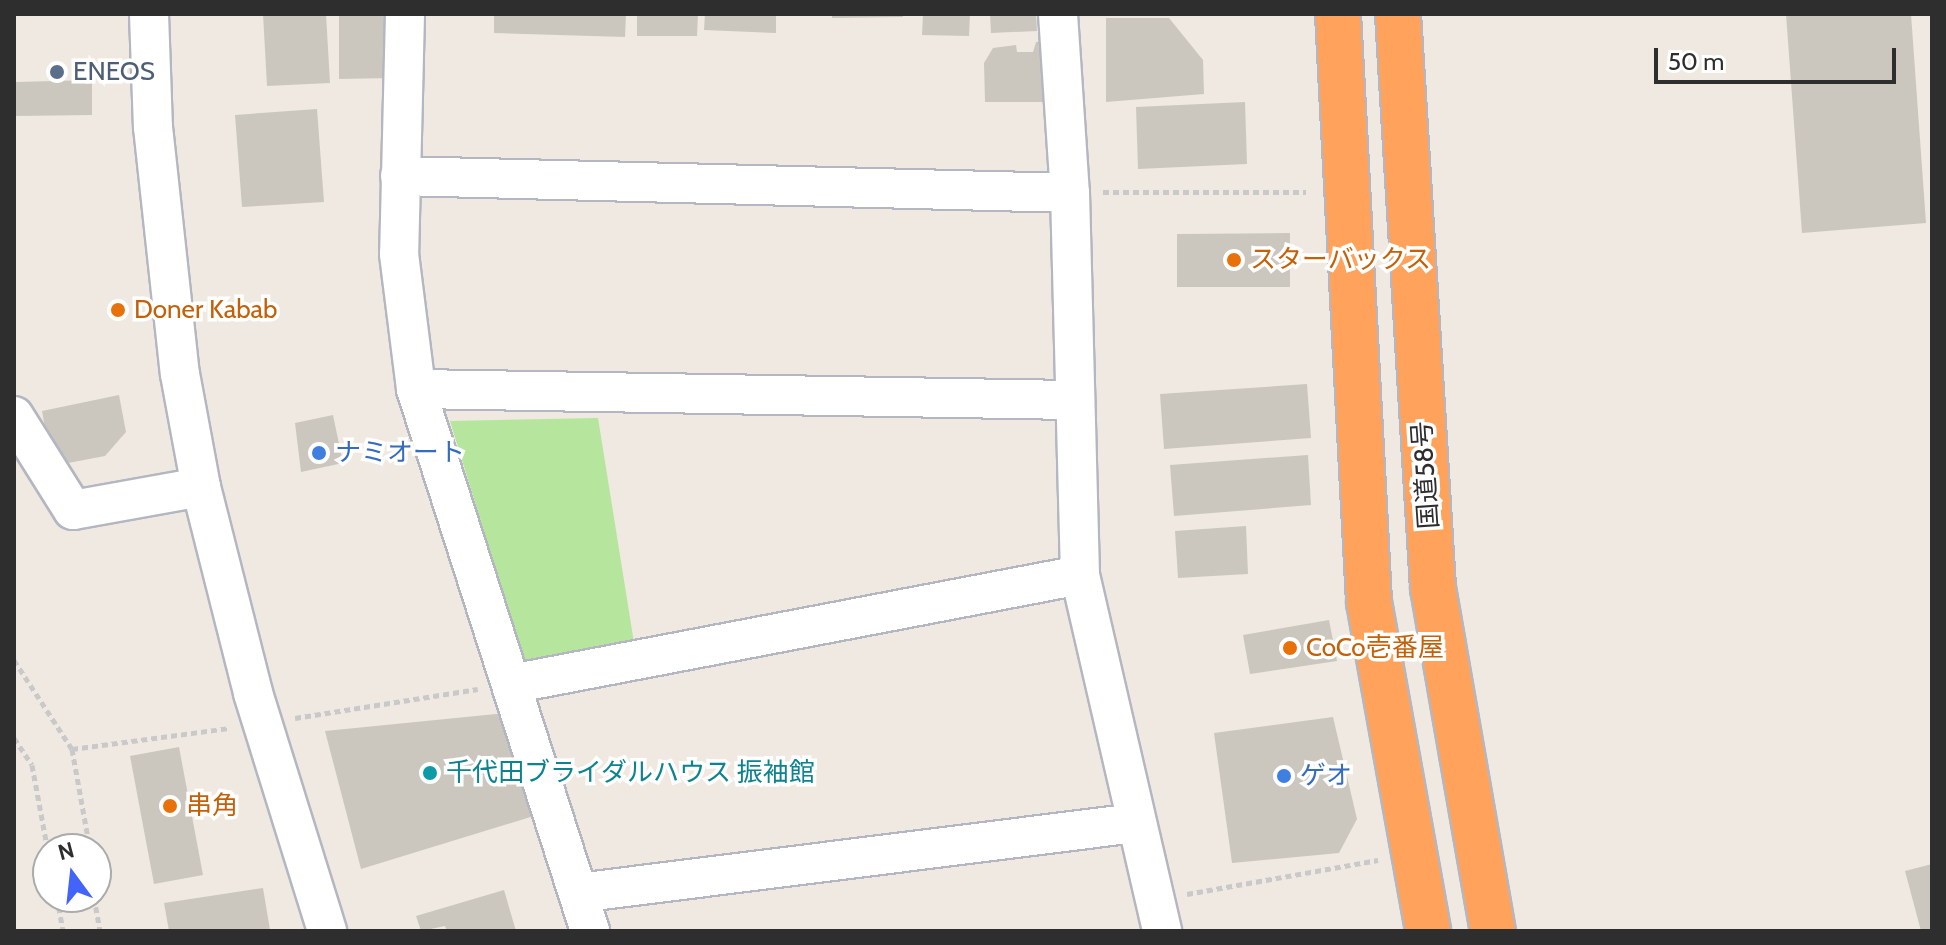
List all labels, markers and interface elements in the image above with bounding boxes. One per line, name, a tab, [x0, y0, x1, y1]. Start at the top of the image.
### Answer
scale bar	[1658, 32, 1900, 82]
text: 50 m	[1668, 47, 1724, 76]
place label: ENEOS	[73, 56, 155, 88]
marker: ENEOS	[48, 63, 66, 81]
place label: スターバックス	[1250, 244, 1432, 276]
marker: スターバックス	[1225, 251, 1243, 269]
place label: Doner Kabab	[134, 294, 277, 326]
marker: Doner Kabab	[109, 301, 127, 319]
street label: 国道58号	[1407, 420, 1445, 530]
place label: ナミオート	[335, 437, 465, 469]
marker: ナミオート	[310, 444, 328, 462]
place label: CoCo壱番屋	[1306, 632, 1444, 664]
marker: CoCo壱番屋	[1281, 639, 1299, 657]
place label: 千代田ブライダルハウス 振袖館	[446, 757, 816, 789]
place label: ゲオ	[1300, 760, 1352, 792]
marker: 千代田ブライダルハウス 振袖館	[421, 764, 439, 782]
marker: ゲオ	[1275, 767, 1293, 785]
place label: 串角	[186, 790, 238, 822]
marker: 串角	[161, 797, 179, 815]
north arrow	[32, 833, 112, 913]
text: N	[55, 836, 77, 866]

